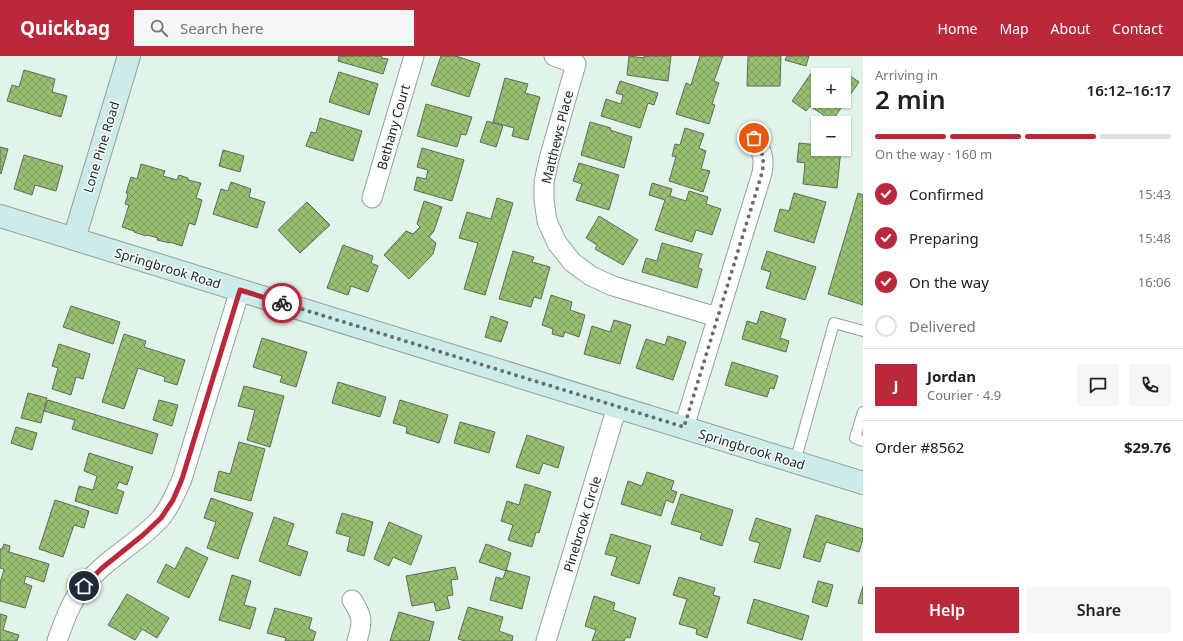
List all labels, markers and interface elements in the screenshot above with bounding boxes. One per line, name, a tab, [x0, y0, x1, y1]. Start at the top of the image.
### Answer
search box	[134, 10, 414, 46]
text: Quickbag	[20, 15, 110, 41]
icon: search	[148, 17, 170, 39]
text: Search here	[180, 18, 264, 38]
text: Home	[938, 19, 977, 38]
text: Map	[999, 19, 1029, 38]
text: About	[1051, 19, 1090, 38]
text: Contact	[1112, 19, 1163, 38]
text: Arriving in	[875, 66, 938, 84]
map controls	[811, 68, 851, 156]
button: +	[811, 68, 851, 108]
text: 16:12–16:17	[1087, 80, 1171, 100]
text: 2 min	[875, 81, 946, 117]
street label: Bethany Court	[372, 82, 414, 172]
street label: Matthews Place	[537, 88, 577, 186]
street label: Lone Pine Road	[79, 99, 123, 195]
button: −	[811, 116, 851, 156]
pin	[737, 121, 771, 155]
icon: bag	[743, 127, 765, 149]
text: On the way · 160 m	[875, 145, 992, 163]
icon: check	[875, 183, 897, 205]
text: Confirmed	[909, 184, 984, 204]
text: 15:43	[1138, 185, 1171, 203]
icon: check	[875, 227, 897, 249]
text: Preparing	[909, 228, 979, 248]
text: 15:48	[1138, 229, 1171, 247]
street label: Springbrook Road	[113, 243, 223, 293]
icon: check	[875, 271, 897, 293]
text: On the way	[909, 272, 989, 292]
text: 16:06	[1138, 273, 1171, 291]
courier	[262, 283, 302, 323]
icon: bike	[271, 292, 293, 314]
text: Delivered	[909, 316, 976, 336]
button: chat	[1077, 364, 1119, 406]
button: phone	[1129, 364, 1171, 406]
text: Jordan	[927, 366, 976, 386]
text: J	[894, 375, 898, 395]
text: Courier · 4.9	[927, 386, 1001, 404]
street label: Springbrook Road	[697, 424, 807, 474]
text: Order #8562	[875, 437, 964, 457]
text: $29.76	[1124, 437, 1171, 457]
street label: Pinebrook Circle	[559, 474, 605, 574]
pin	[67, 569, 101, 603]
icon: home	[73, 575, 95, 597]
button: Help	[875, 587, 1019, 633]
button: Share	[1027, 587, 1171, 633]

